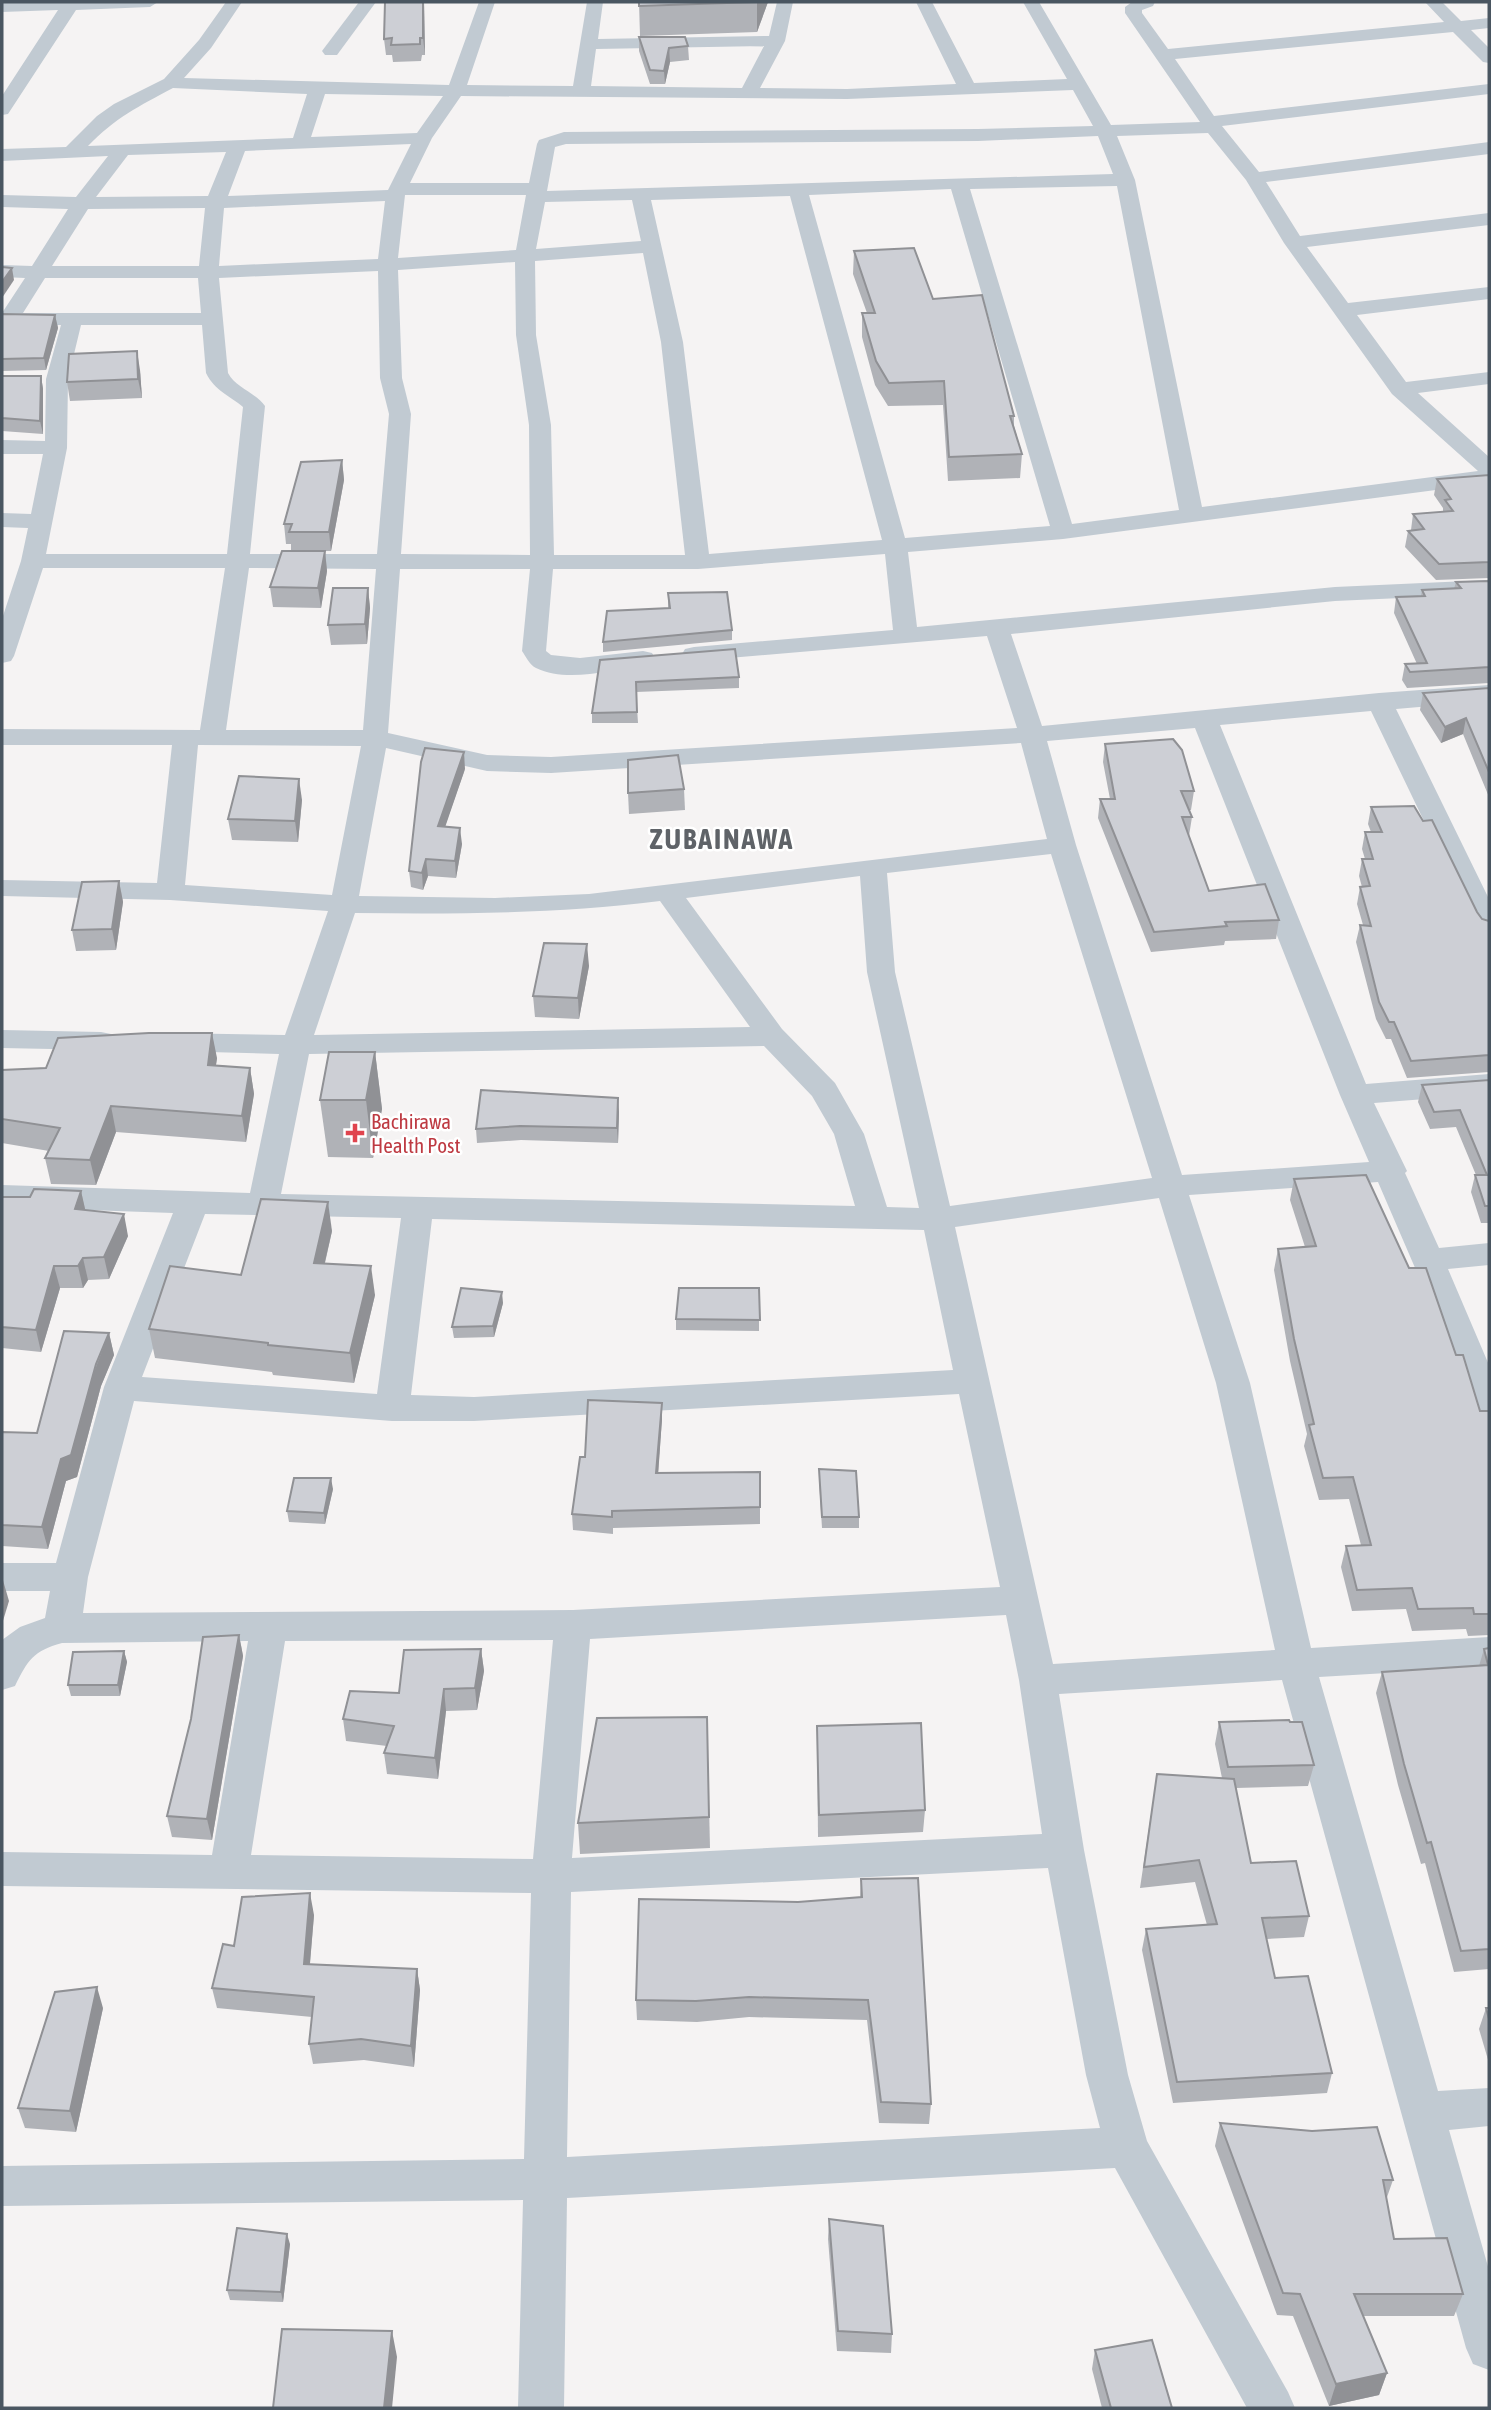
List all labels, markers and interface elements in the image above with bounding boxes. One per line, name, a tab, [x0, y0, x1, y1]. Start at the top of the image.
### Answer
district label: ZUBAINAWA	[650, 823, 794, 855]
place label: Bachirawa Health Post	[371, 1109, 461, 1157]
marker: Bachirawa Health Post	[345, 1123, 365, 1143]

